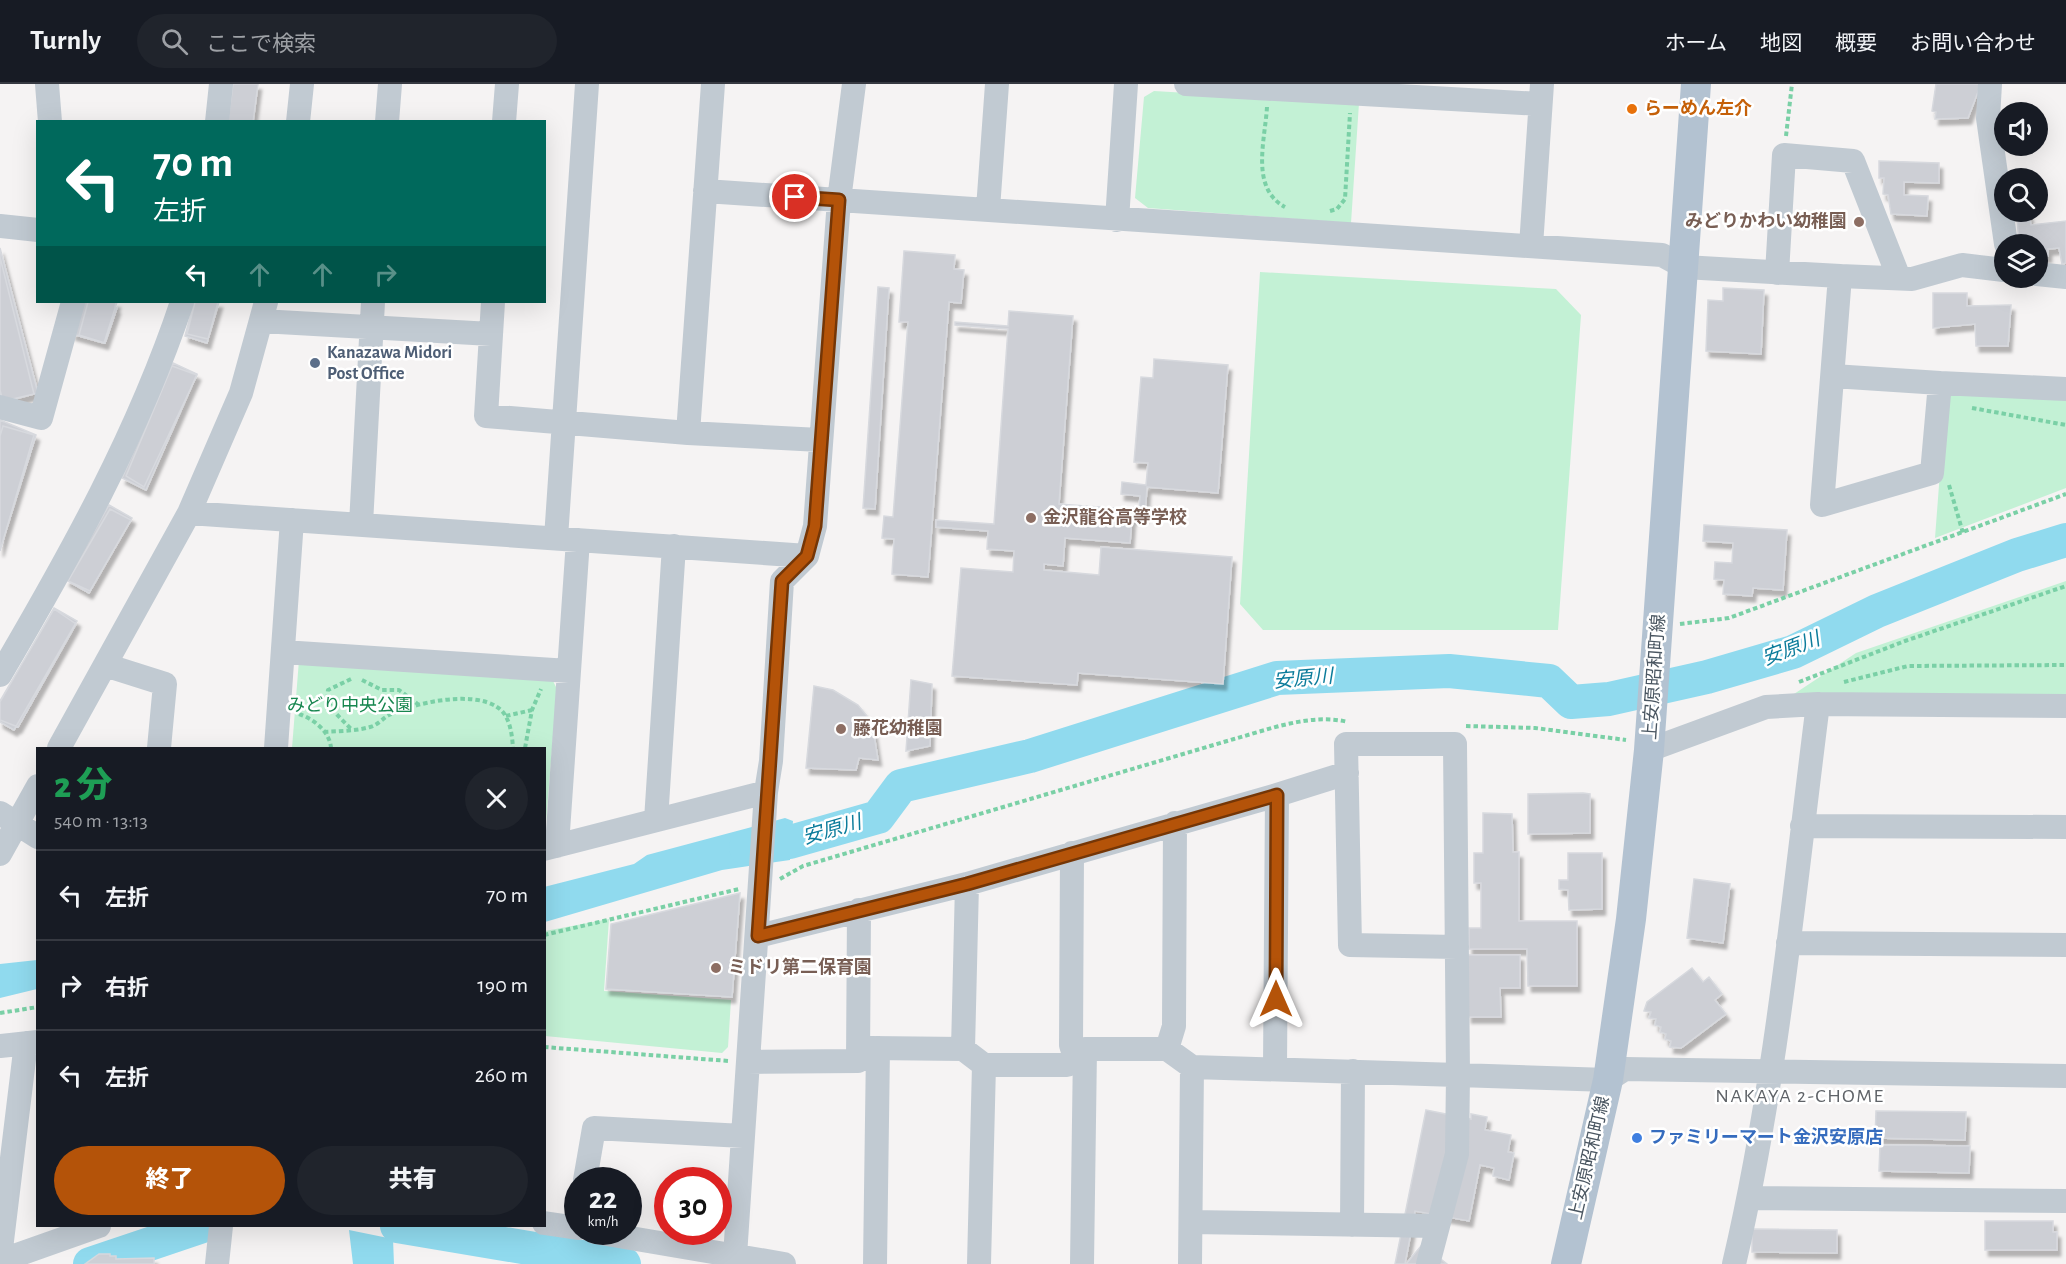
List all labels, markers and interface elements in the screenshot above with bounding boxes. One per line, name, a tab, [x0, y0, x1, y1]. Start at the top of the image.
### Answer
search box	[137, 14, 557, 68]
icon: search	[158, 25, 191, 58]
text: Turnly	[30, 27, 101, 55]
text: ここで検索	[206, 33, 316, 55]
text: ホーム	[1665, 33, 1727, 54]
text: 地図	[1760, 33, 1802, 54]
text: 概要	[1835, 33, 1877, 54]
text: お問い合わせ	[1910, 33, 2036, 54]
place label: らーめん左介	[1644, 98, 1752, 118]
marker: らーめん左介	[1625, 102, 1639, 116]
map controls	[1994, 102, 2048, 288]
button: sound	[1994, 102, 2048, 156]
text: 70 m	[153, 142, 233, 184]
icon: left	[54, 144, 132, 222]
button: search	[1994, 168, 2048, 222]
pin	[769, 171, 820, 222]
icon: arrive	[778, 180, 811, 213]
text: 左折	[153, 198, 207, 225]
place label: みどりかわい幼稚園	[1685, 211, 1847, 231]
marker: みどりかわい幼稚園	[1852, 215, 1866, 229]
button: layers	[1994, 234, 2048, 288]
icon: left	[180, 258, 213, 291]
icon: ahead	[243, 258, 276, 291]
icon: ahead	[306, 258, 339, 291]
icon: right	[369, 258, 402, 291]
place label: Kanazawa Midori Post Office	[327, 344, 452, 383]
marker: Kanazawa Midori Post Office	[308, 356, 322, 370]
place label: 金沢龍谷高等学校	[1043, 507, 1187, 527]
marker: 金沢龍谷高等学校	[1024, 511, 1038, 525]
street label: 上安原昭和町線	[1640, 613, 1668, 740]
water label: 安原川	[1759, 627, 1824, 669]
water label: 安原川	[1272, 665, 1336, 692]
park label: みどり中央公園	[287, 696, 413, 715]
place label: 藤花幼稚園	[853, 718, 943, 738]
marker: 藤花幼稚園	[834, 722, 848, 736]
button: close	[465, 767, 528, 830]
text: 2 分	[54, 768, 112, 804]
text: 540 m · 13:13	[54, 811, 148, 831]
water label: 安原川	[800, 811, 866, 848]
icon: left	[54, 879, 87, 912]
text: 70 m	[486, 884, 528, 906]
text: 左折	[105, 887, 149, 909]
place label: ミドリ第二保育園	[728, 957, 872, 977]
marker: ミドリ第二保育園	[709, 961, 723, 975]
position arrow	[1244, 967, 1308, 1031]
icon: right	[54, 969, 87, 1002]
text: 190 m	[477, 974, 528, 996]
text: 右折	[105, 977, 149, 999]
icon: left	[54, 1059, 87, 1092]
text: 260 m	[475, 1064, 528, 1086]
text: 左折	[105, 1067, 149, 1089]
district label: NAKAYA 2-CHOME	[1715, 1086, 1885, 1106]
street label: 上安原昭和町線	[1565, 1094, 1613, 1221]
place label: ファミリーマート金沢安原店	[1649, 1127, 1883, 1147]
marker: ファミリーマート金沢安原店	[1630, 1131, 1644, 1145]
button: 終了	[54, 1146, 285, 1215]
button: 共有	[297, 1146, 528, 1215]
speed limit sign: 30	[654, 1167, 732, 1245]
text: 22	[589, 1184, 617, 1214]
text: km/h	[588, 1214, 618, 1229]

